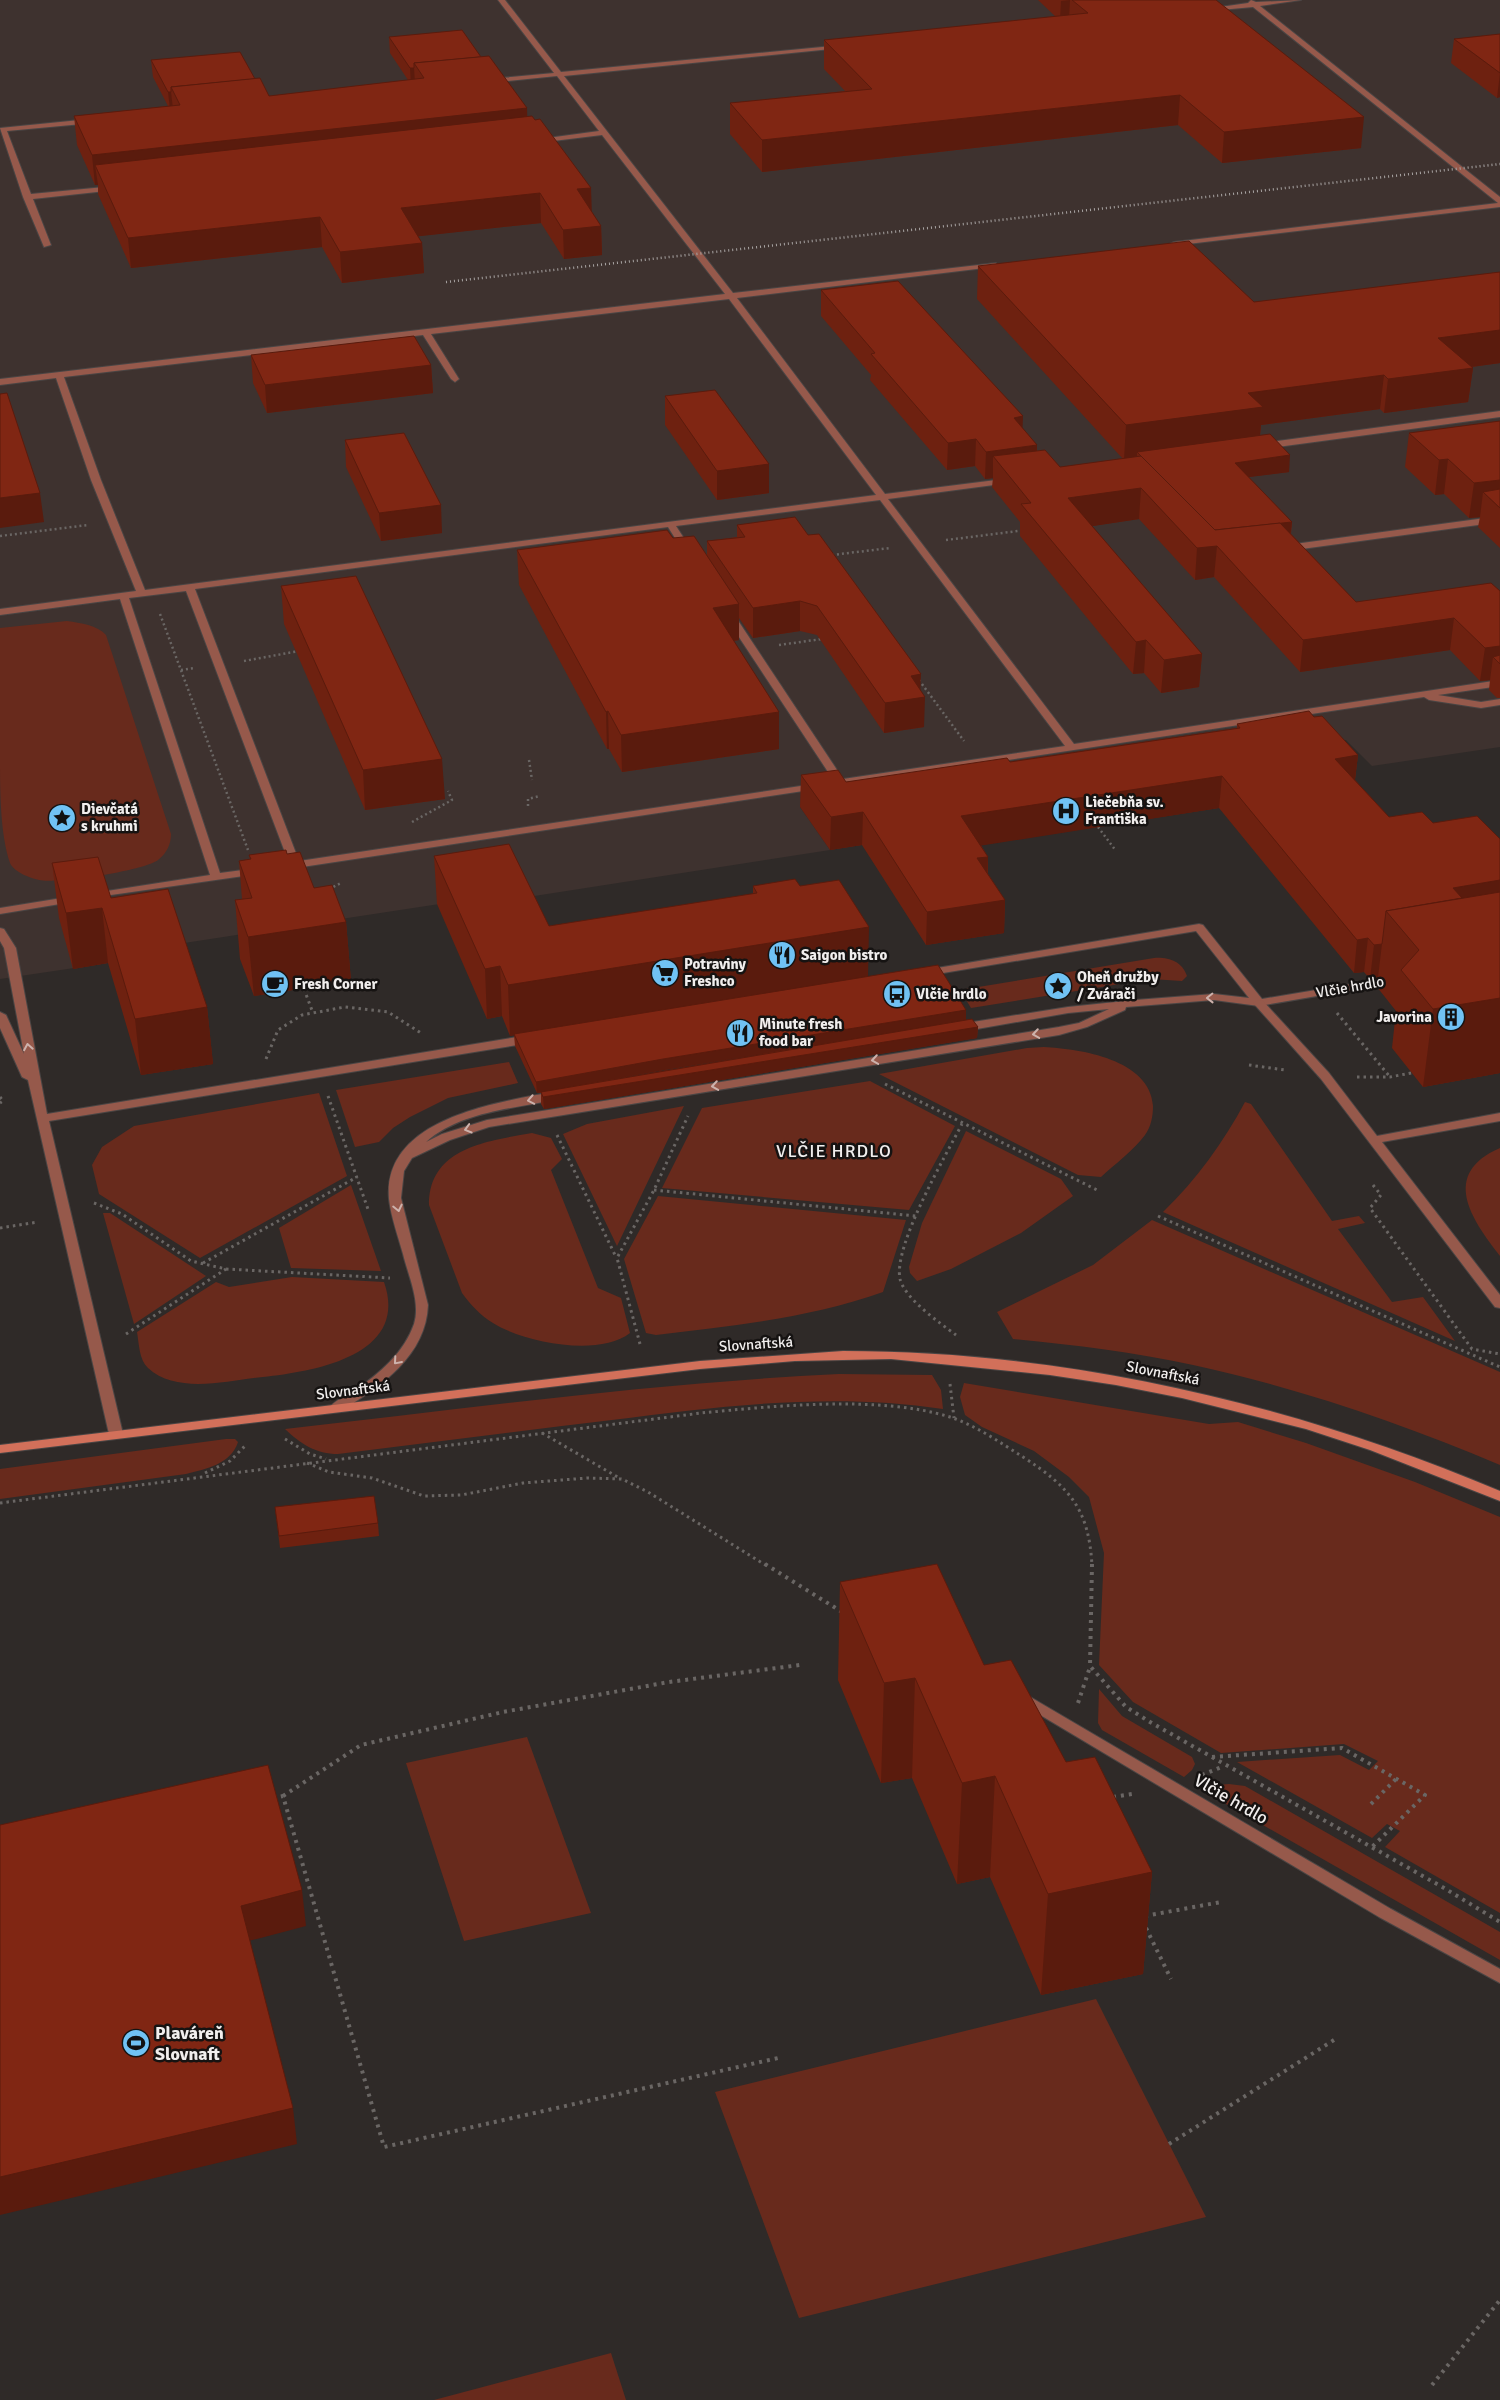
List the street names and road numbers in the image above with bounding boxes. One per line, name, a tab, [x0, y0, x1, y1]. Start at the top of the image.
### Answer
street label: Vlčie hrdlo	[1315, 972, 1385, 1002]
street label: Slovnaftská	[718, 1332, 794, 1356]
street label: Slovnaftská	[1125, 1357, 1201, 1389]
street label: Slovnaftská	[315, 1377, 391, 1403]
street label: Vlčie hrdlo	[1190, 1769, 1272, 1829]

